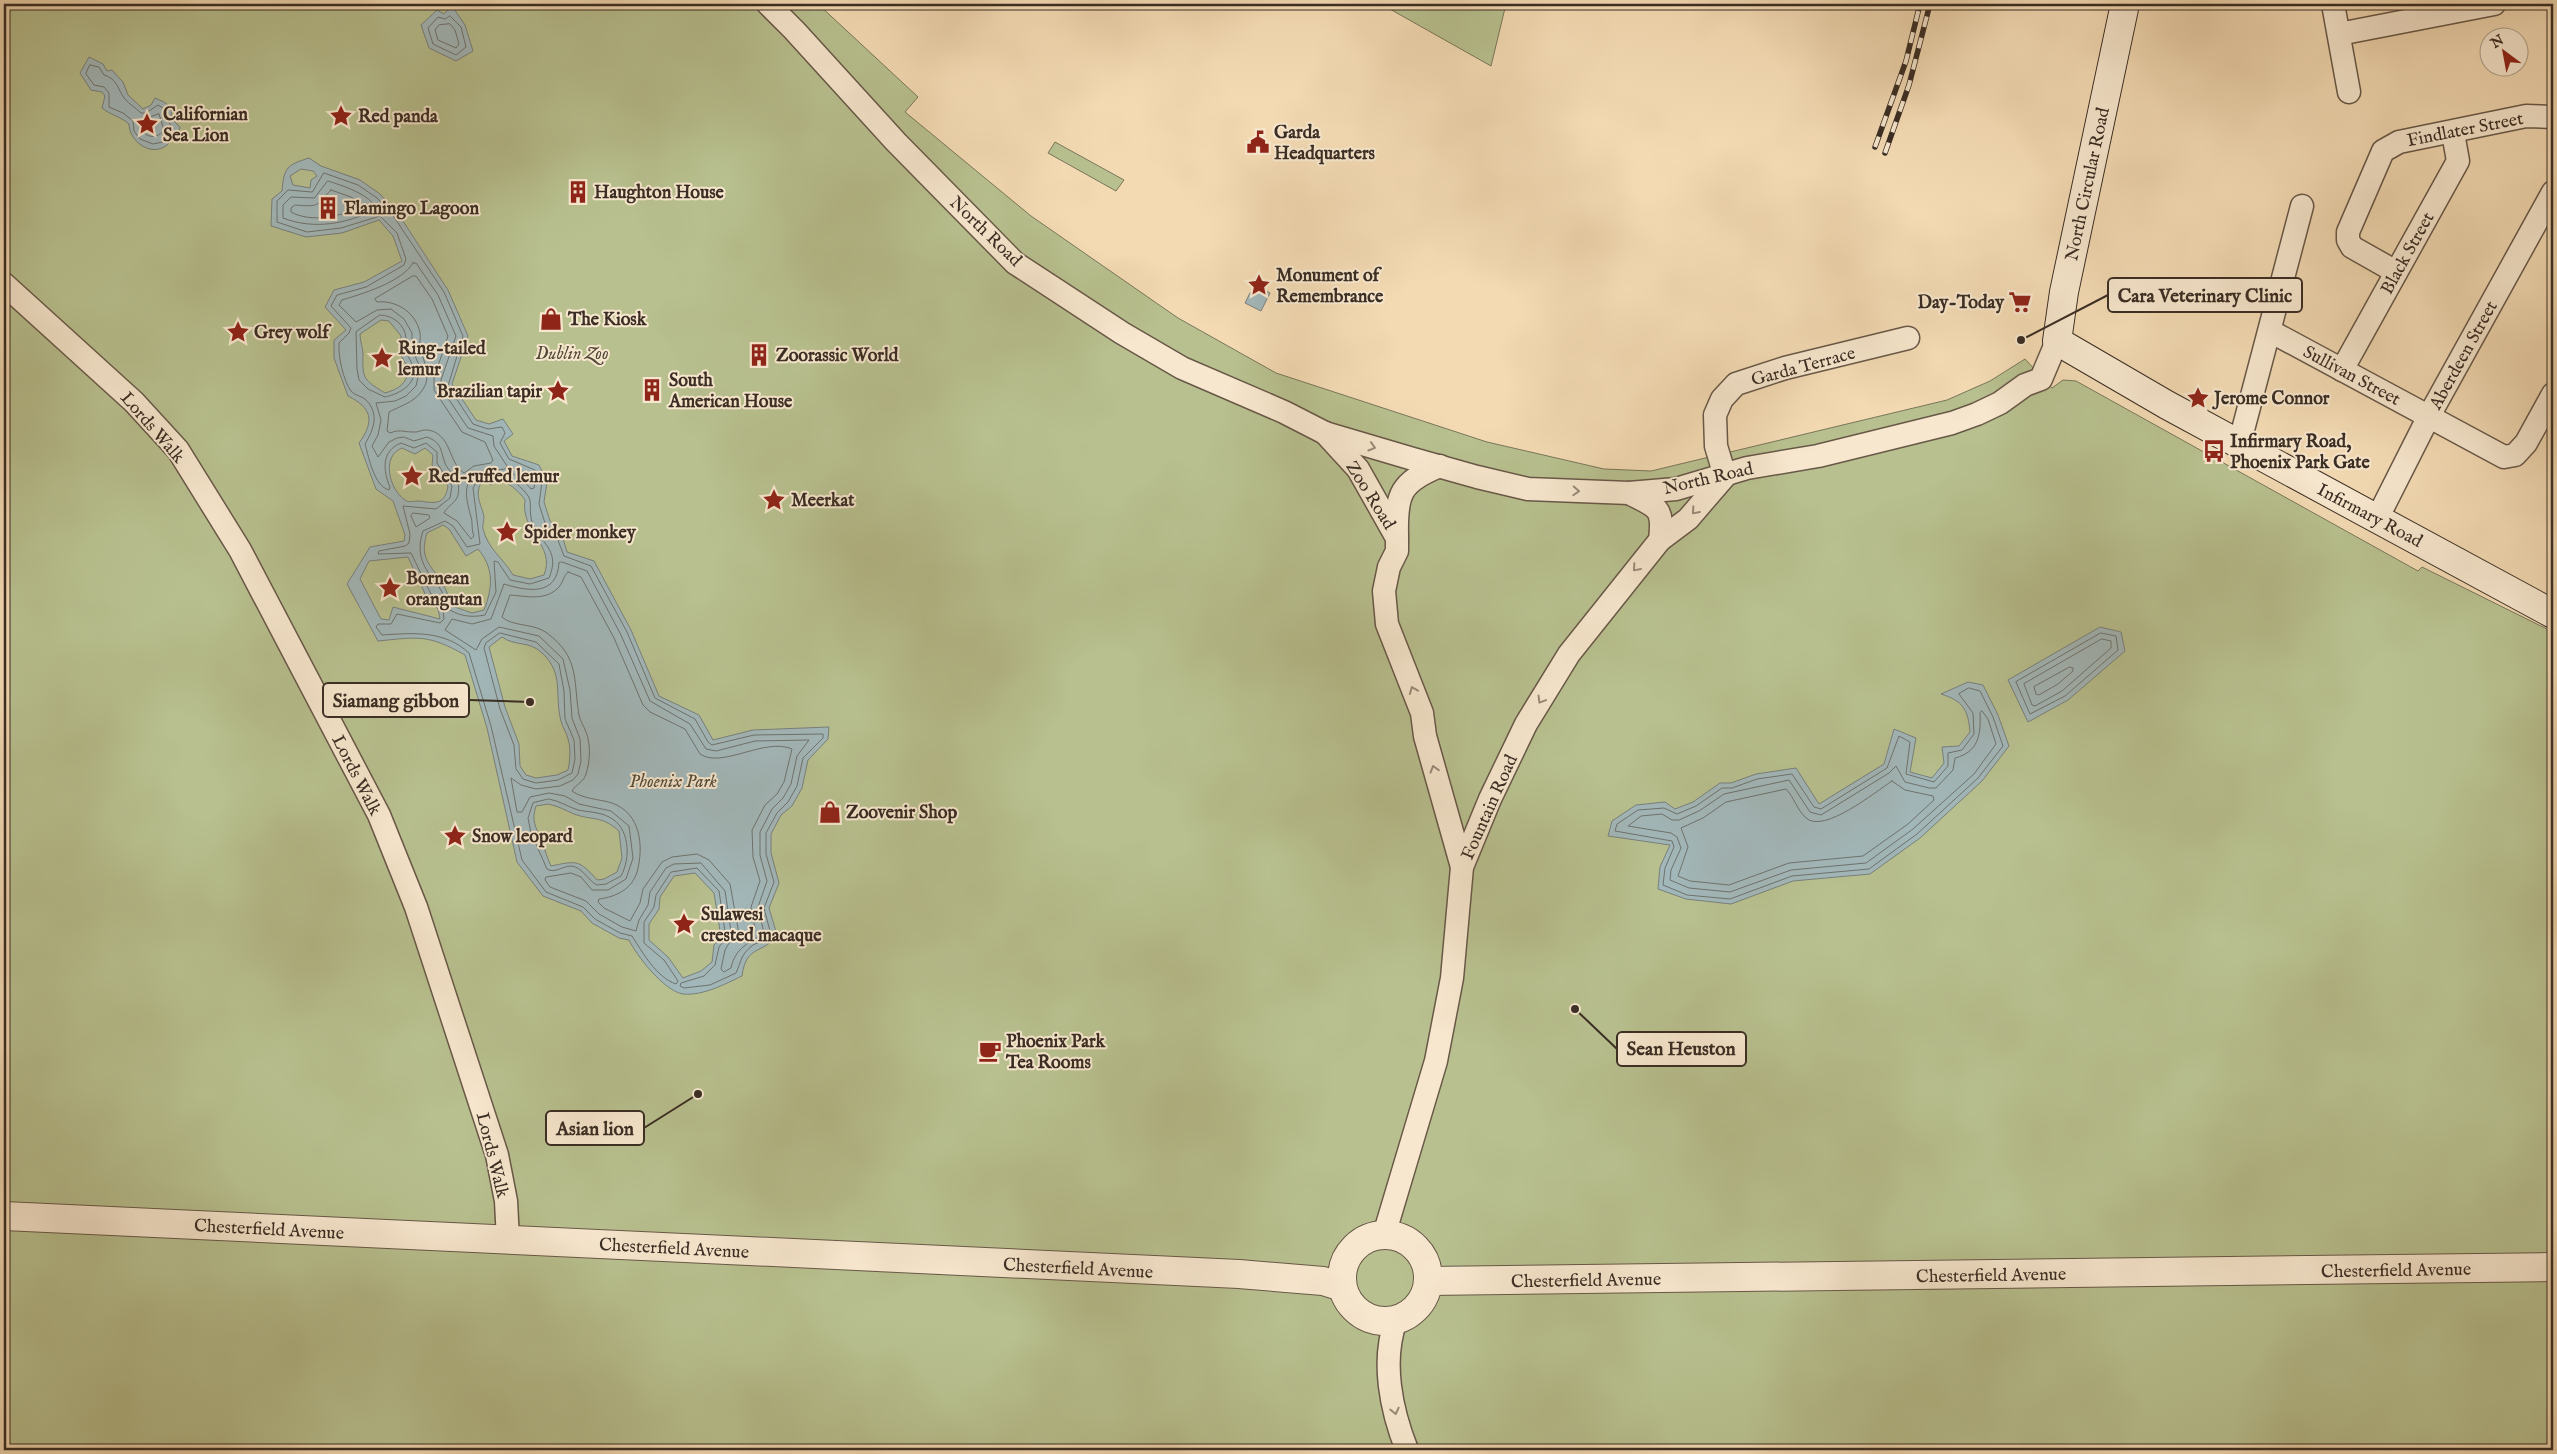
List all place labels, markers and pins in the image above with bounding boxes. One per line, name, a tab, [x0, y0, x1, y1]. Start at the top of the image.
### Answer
place icon: Red panda	[328, 103, 354, 129]
place label: Californian Sea Lion	[163, 104, 248, 148]
place label: Red panda	[358, 106, 439, 129]
place icon: Californian Sea Lion	[134, 111, 160, 137]
place label: Garda Headquarters	[1274, 122, 1376, 166]
public building icon: Garda Headquarters	[1245, 129, 1271, 155]
building icon: Haughton House	[565, 179, 591, 205]
place label: Haughton House	[594, 182, 725, 205]
building icon: Flamingo Lagoon	[315, 195, 341, 221]
place label: Flamingo Lagoon	[344, 198, 479, 221]
place label: Monument of Remembrance	[1276, 265, 1384, 309]
place icon: Monument of Remembrance	[1246, 272, 1272, 298]
callout: Cara Veterinary Clinic	[2108, 278, 2302, 312]
supermarket icon: Day-Today	[2007, 289, 2033, 315]
place label: Day-Today	[1917, 292, 2005, 315]
shop icon: The Kiosk	[538, 306, 564, 332]
place label: The Kiosk	[567, 309, 648, 332]
place icon: Grey wolf	[225, 319, 251, 345]
place label: Grey wolf	[254, 322, 332, 345]
place label: Ring-tailed lemur	[397, 338, 486, 382]
building icon: Zoorassic World	[746, 342, 772, 368]
place icon: Ring-tailed lemur	[369, 345, 395, 371]
place label: Zoorassic World	[776, 345, 899, 368]
place label: South American House	[668, 370, 793, 414]
building icon: South American House	[639, 377, 665, 403]
place icon: Brazilian tapir	[545, 378, 571, 404]
place label: Brazilian tapir	[436, 381, 542, 404]
place icon: Jerome Connor	[2185, 385, 2211, 411]
place label: Jerome Connor	[2212, 388, 2330, 411]
place label: Infirmary Road, Phoenix Park Gate	[2230, 431, 2370, 475]
bus stop icon: Infirmary Road, Phoenix Park Gate	[2201, 438, 2227, 464]
place icon: Red-ruffed lemur	[399, 463, 425, 489]
place label: Red-ruffed lemur	[428, 466, 559, 489]
place icon: Meerkat	[761, 487, 787, 513]
place label: Meerkat	[791, 490, 855, 513]
place icon: Spider monkey	[494, 519, 520, 545]
place label: Spider monkey	[524, 522, 637, 545]
place label: Bornean orangutan	[406, 568, 483, 612]
place icon: Bornean orangutan	[377, 575, 403, 601]
callout: Siamang gibbon	[323, 683, 469, 717]
shop icon: Zoovenir Shop	[817, 799, 843, 825]
place label: Zoovenir Shop	[846, 802, 957, 825]
place icon: Snow leopard	[442, 823, 468, 849]
place label: Snow leopard	[472, 826, 573, 849]
place label: Sulawesi crested macaque	[701, 904, 822, 948]
place icon: Sulawesi crested macaque	[671, 911, 697, 937]
place label: Phoenix Park Tea Rooms	[1005, 1031, 1107, 1075]
callout: Sean Heuston	[1617, 1032, 1746, 1066]
cafe icon: Phoenix Park Tea Rooms	[977, 1038, 1003, 1064]
callout: Asian lion	[546, 1111, 644, 1145]

